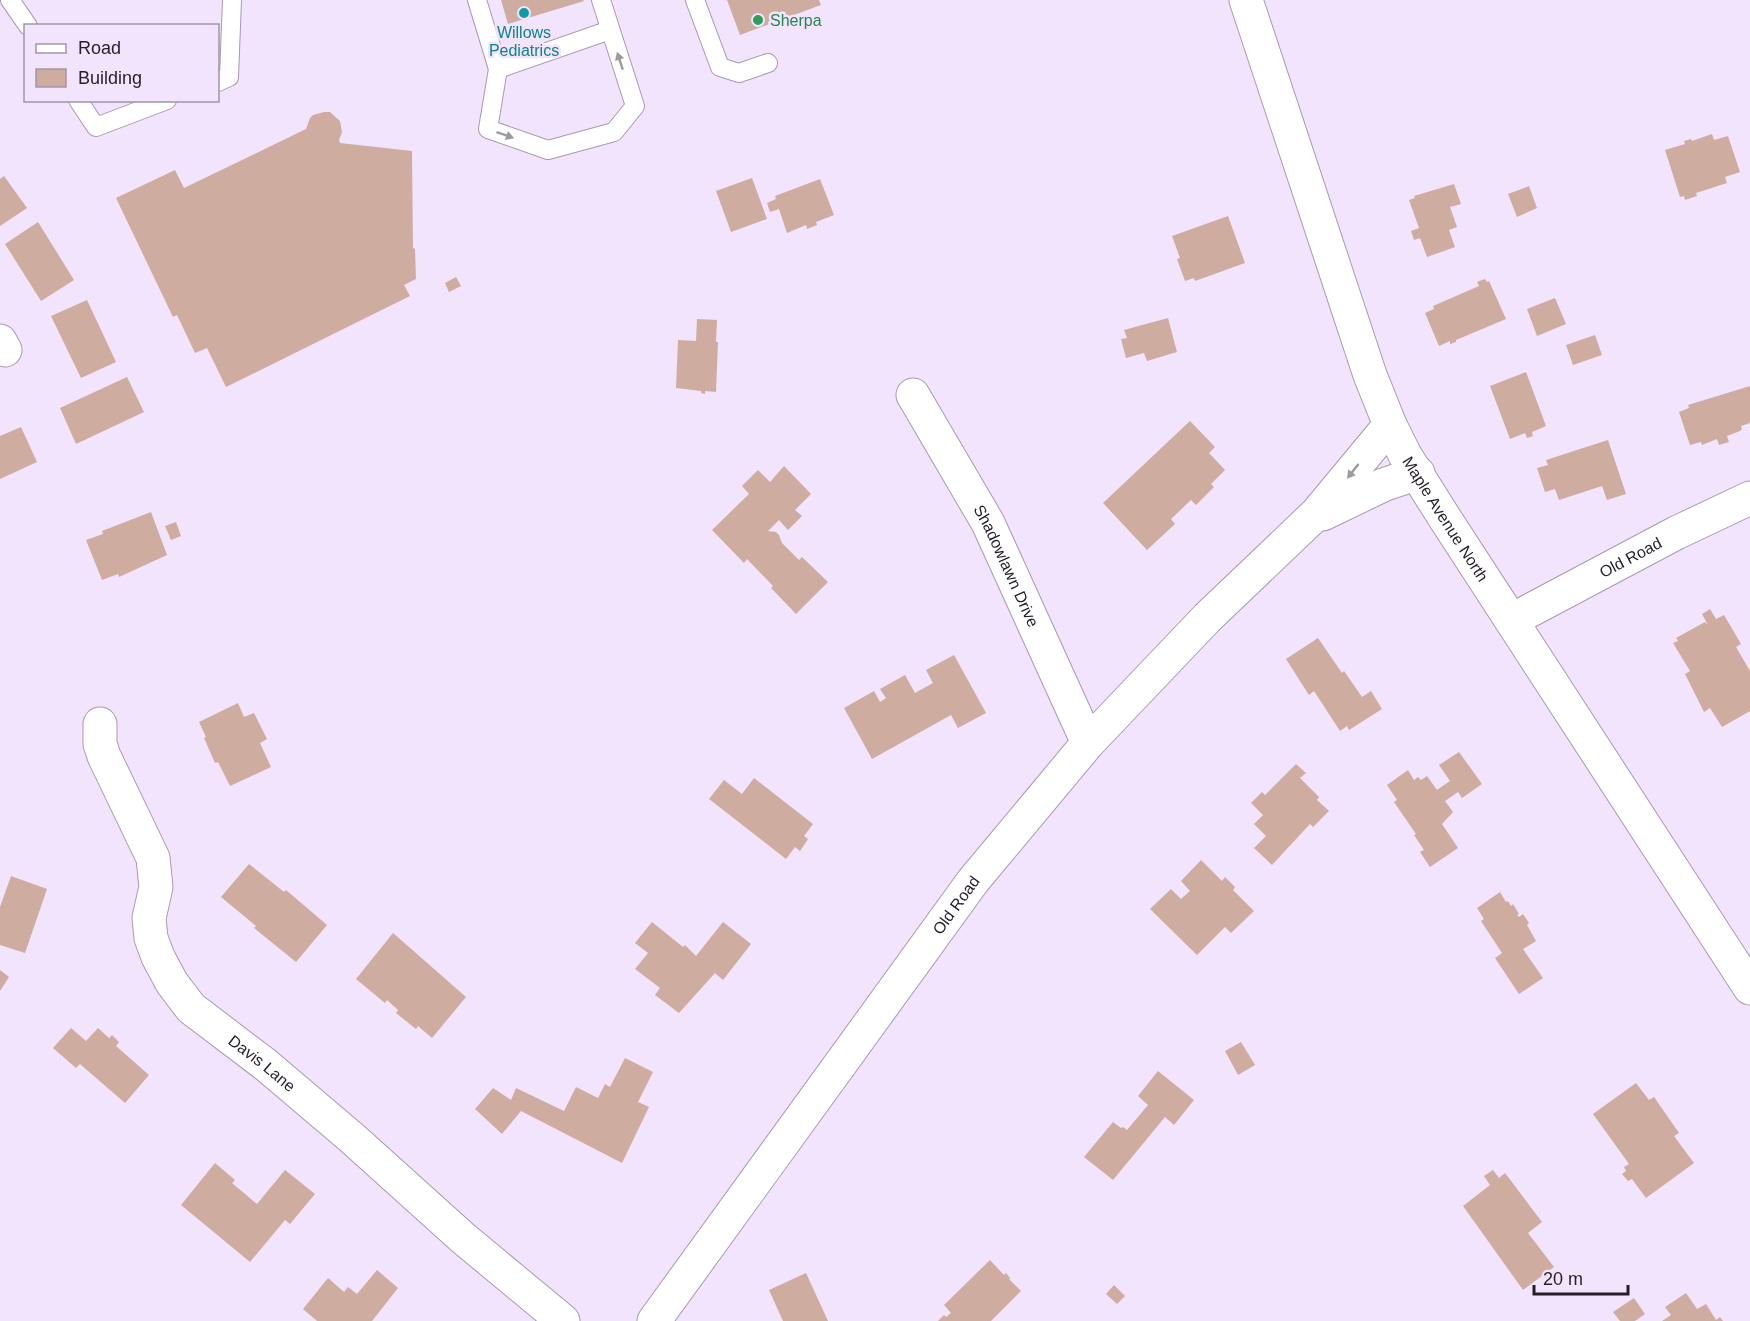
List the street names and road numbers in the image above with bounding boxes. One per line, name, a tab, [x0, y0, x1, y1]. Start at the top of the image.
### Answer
street label: Maple Avenue North	[1399, 453, 1491, 585]
street label: Shadowlawn Drive	[970, 502, 1042, 630]
street label: Old Road	[1597, 534, 1664, 581]
street label: Old Road	[929, 873, 983, 938]
street label: Davis Lane	[225, 1032, 299, 1095]

